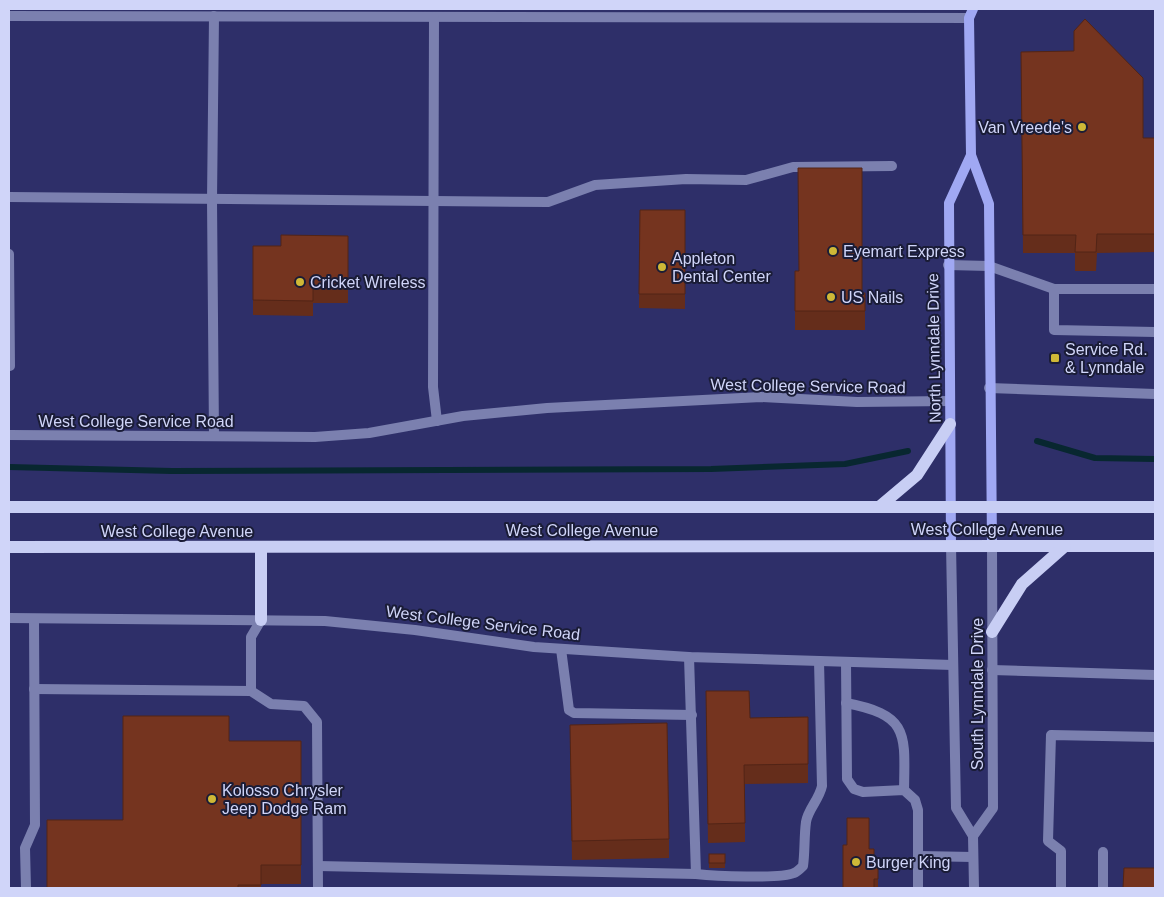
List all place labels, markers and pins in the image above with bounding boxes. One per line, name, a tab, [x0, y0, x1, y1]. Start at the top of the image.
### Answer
place label: Van Vreede's	[978, 119, 1072, 136]
marker: Van Vreede's	[1076, 121, 1088, 133]
place label: Eyemart Express	[843, 243, 965, 260]
marker: Eyemart Express	[827, 245, 839, 257]
place label: Appleton Dental Center	[672, 250, 771, 285]
marker: Appleton Dental Center	[656, 261, 668, 273]
place label: Cricket Wireless	[310, 274, 426, 291]
marker: Cricket Wireless	[294, 276, 306, 288]
place label: US Nails	[841, 289, 903, 306]
marker: US Nails	[825, 291, 837, 303]
place label: Service Rd. & Lynndale	[1065, 341, 1148, 376]
marker: Service Rd. & Lynndale	[1049, 352, 1061, 364]
place label: Kolosso Chrysler Jeep Dodge Ram	[222, 782, 347, 817]
marker: Kolosso Chrysler Jeep Dodge Ram	[206, 793, 218, 805]
place label: Burger King	[866, 854, 951, 871]
marker: Burger King	[850, 856, 862, 868]

